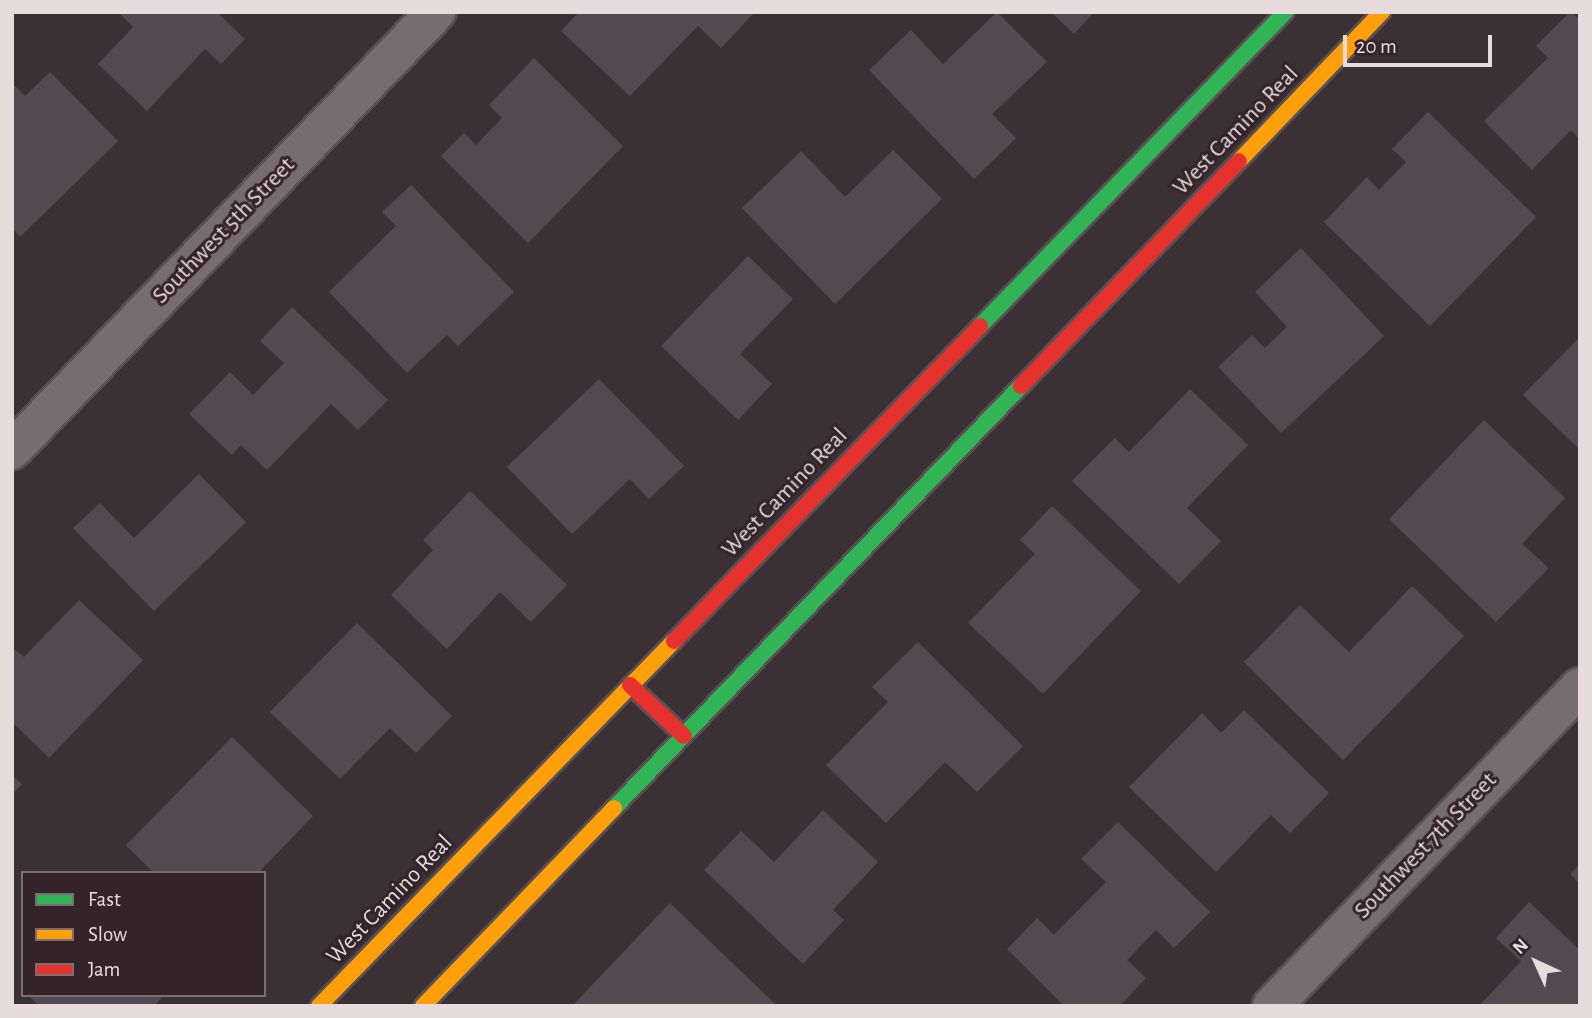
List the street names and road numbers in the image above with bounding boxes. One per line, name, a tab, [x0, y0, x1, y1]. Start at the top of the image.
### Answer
street label: West Camino Real	[1167, 60, 1305, 202]
street label: Southwest 5th Street	[147, 152, 301, 310]
street label: West Camino Real	[716, 422, 854, 564]
street label: Southwest 7th Street	[1349, 767, 1503, 925]
street label: West Camino Real	[321, 829, 459, 971]

